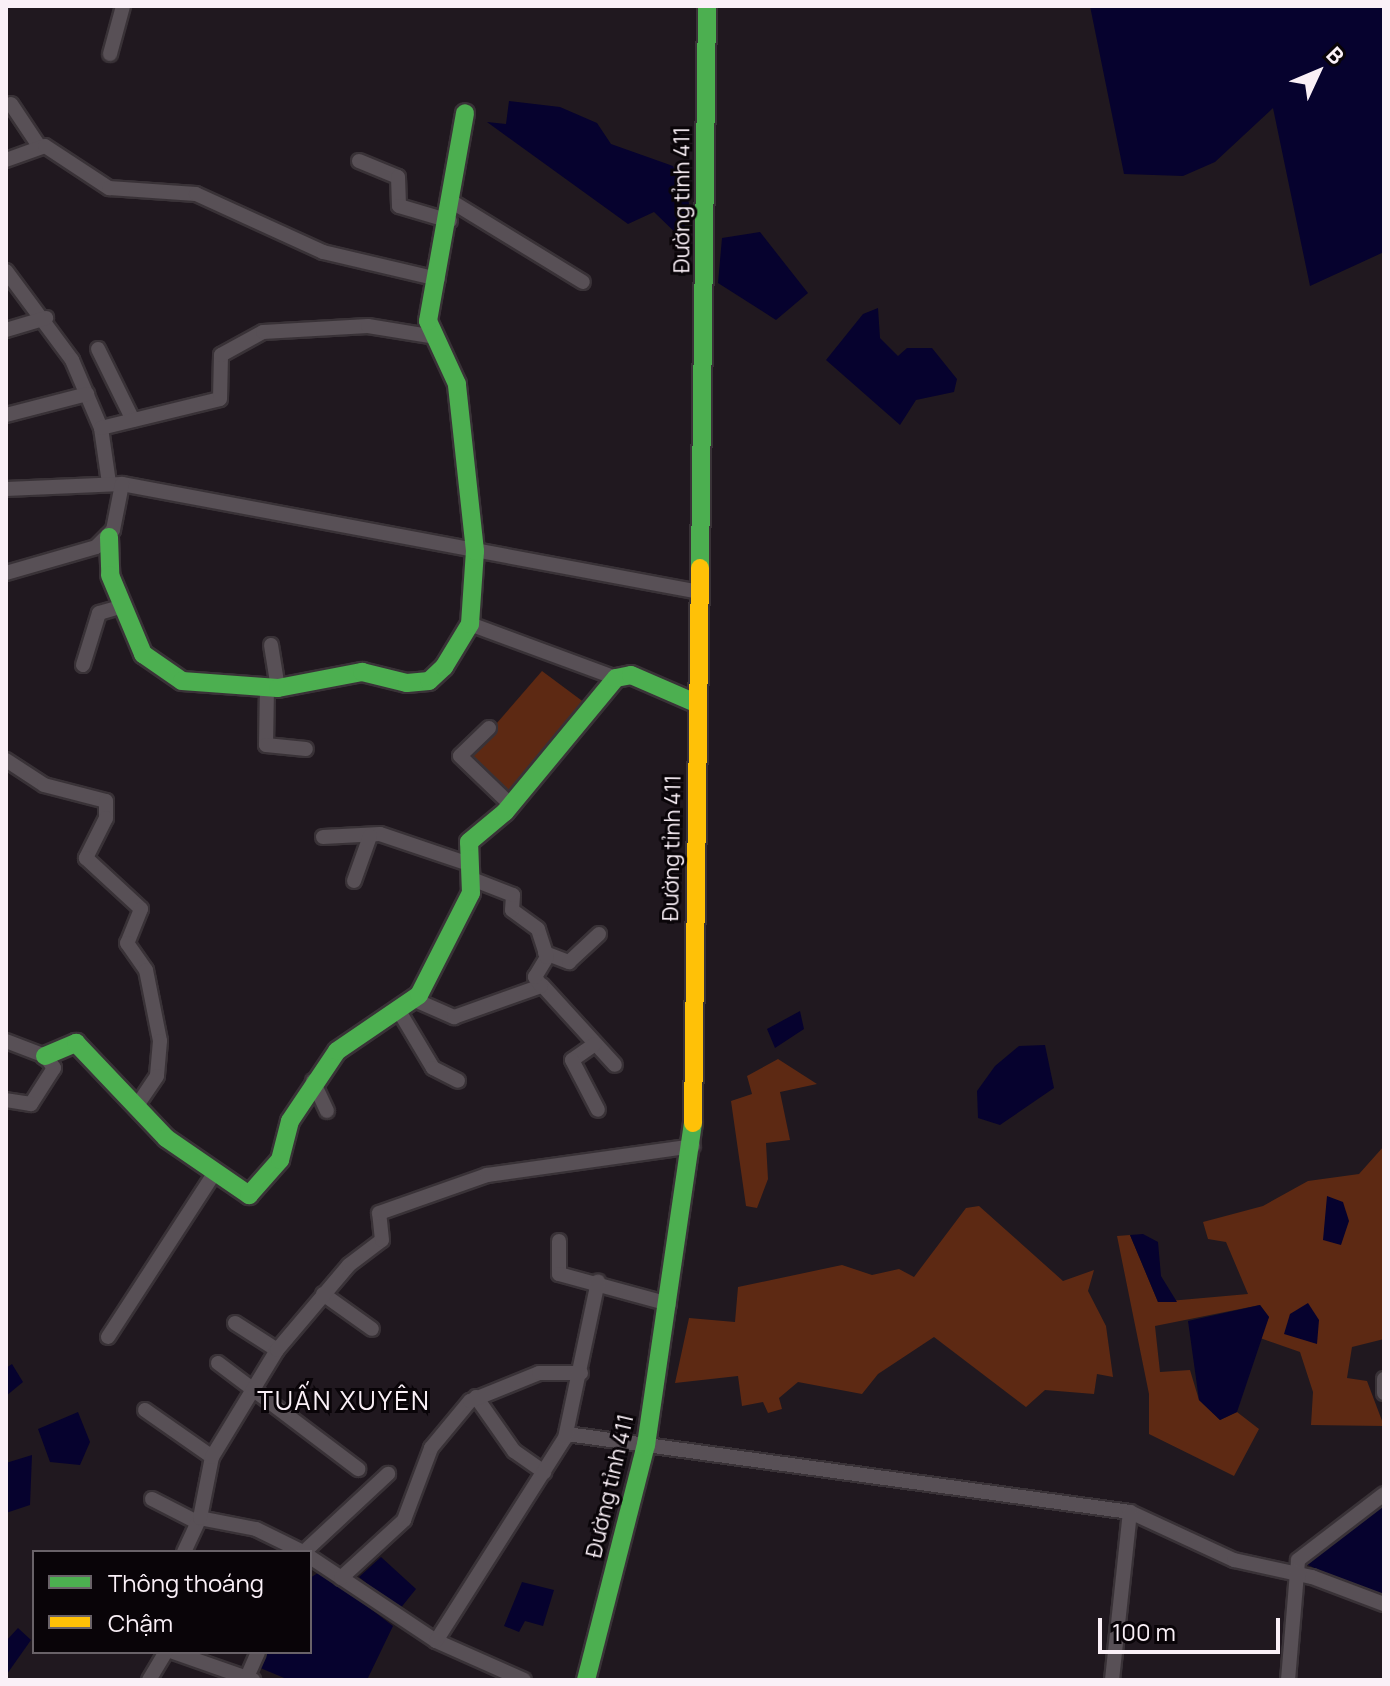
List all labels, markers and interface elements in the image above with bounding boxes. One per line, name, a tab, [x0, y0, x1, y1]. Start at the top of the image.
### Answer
north arrow	[1278, 32, 1358, 112]
text: B	[1320, 40, 1351, 71]
street label: Đường tỉnh 411	[669, 127, 695, 273]
street label: Đường tỉnh 411	[658, 775, 686, 921]
district label: TUẤN XUYÊN	[257, 1385, 431, 1417]
street label: Đường tỉnh 411	[581, 1412, 639, 1560]
legend	[32, 1550, 312, 1654]
text: Thông thoáng	[108, 1566, 264, 1599]
scale bar	[1102, 1602, 1284, 1652]
text: Chậm	[108, 1606, 173, 1639]
text: 100 m	[1112, 1615, 1176, 1648]

